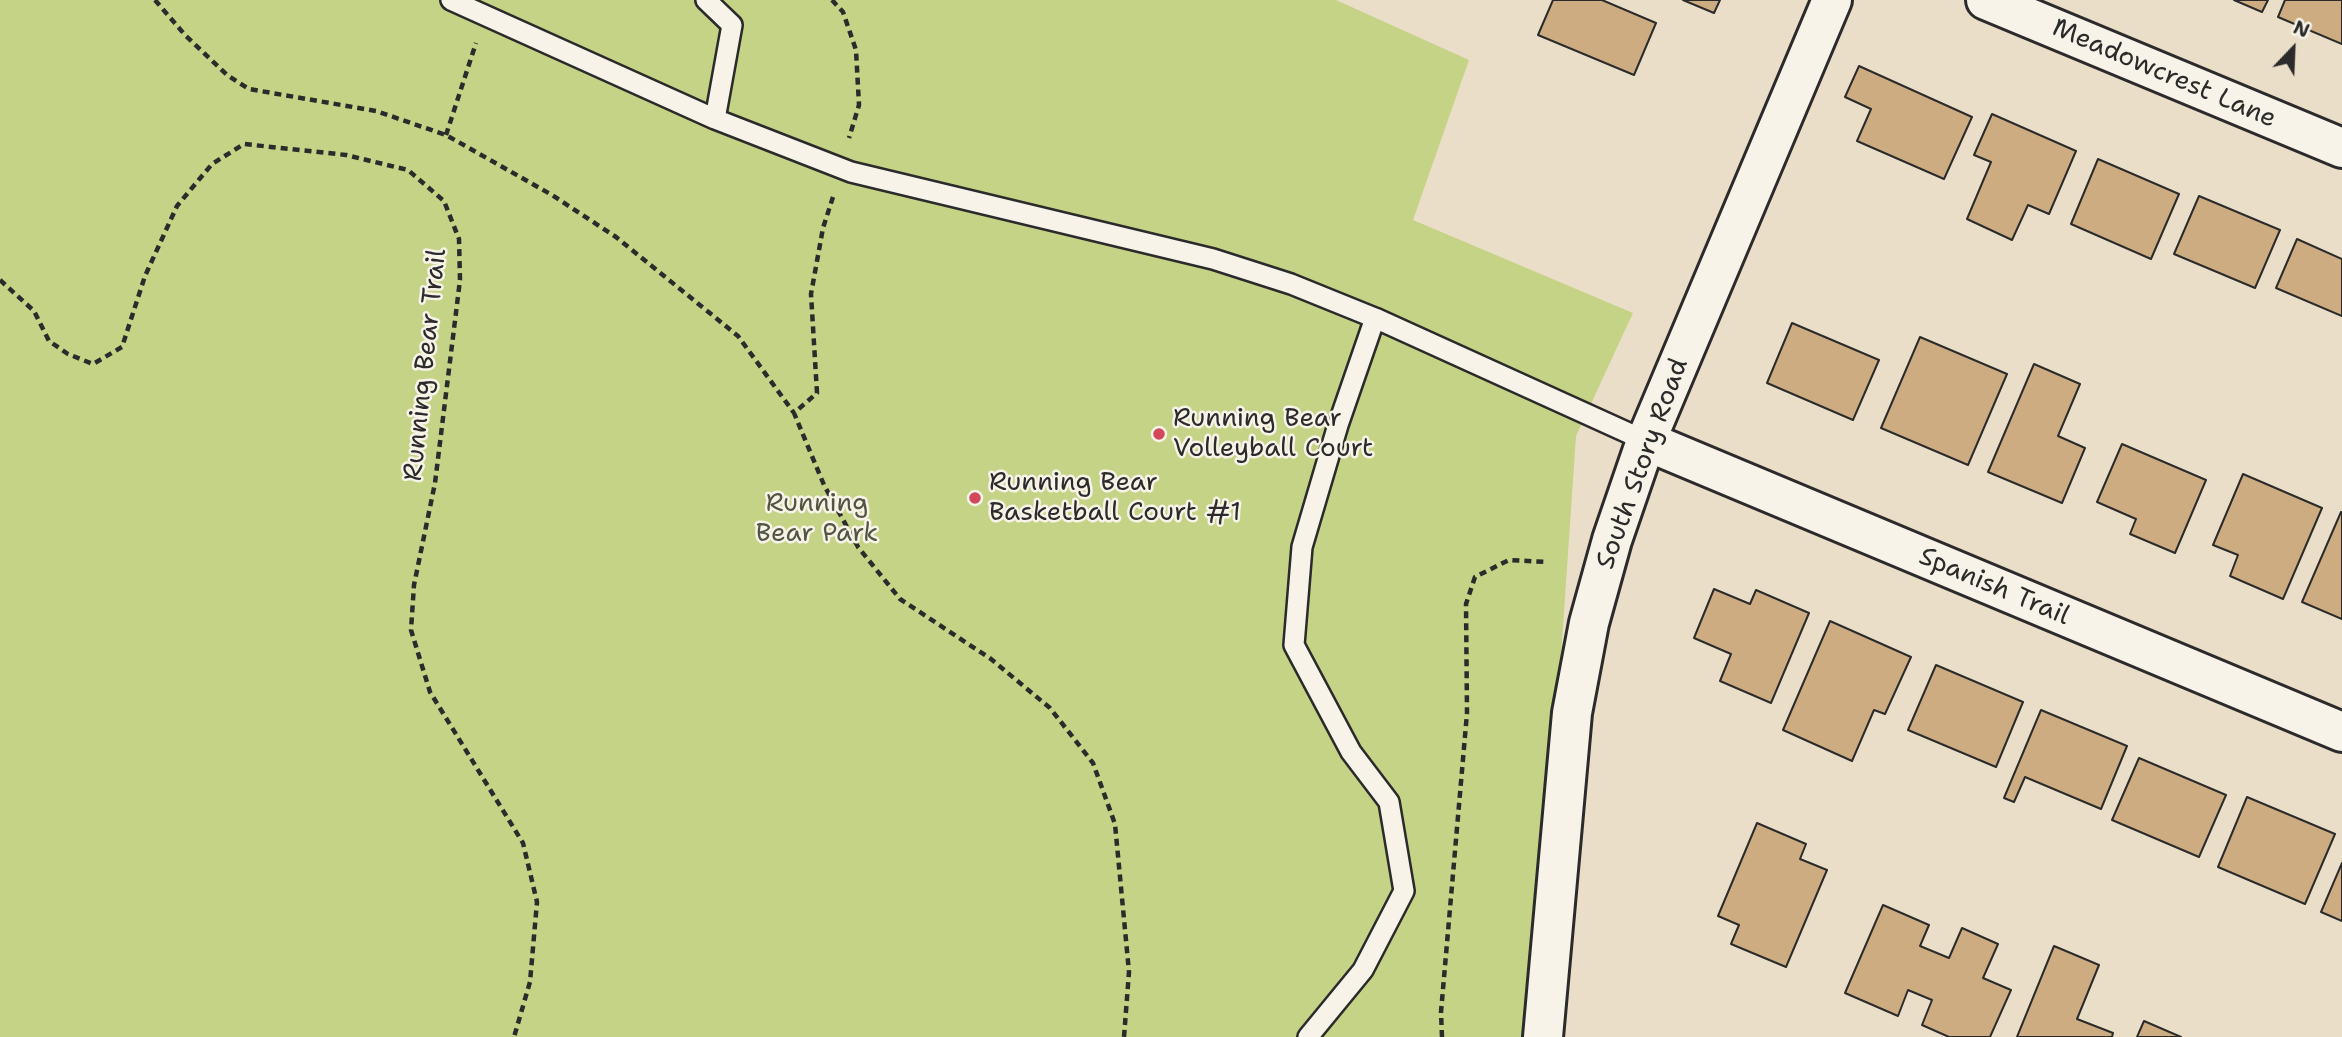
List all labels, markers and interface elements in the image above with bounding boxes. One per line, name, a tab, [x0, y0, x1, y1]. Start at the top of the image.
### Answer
street label: Meadowcrest Lane	[2047, 13, 2281, 135]
north arrow	[2258, 14, 2328, 84]
text: N	[2290, 15, 2313, 44]
street label: Running Bear Trail	[398, 247, 454, 483]
street label: South Story Road	[1590, 354, 1696, 574]
place label: Running Bear Volleyball Court	[1173, 403, 1373, 464]
marker: Running Bear Volleyball Court	[1151, 426, 1167, 442]
place label: Running Bear Basketball Court #1	[989, 467, 1241, 528]
park label: Running Bear Park	[756, 488, 878, 550]
marker: Running Bear Basketball Court #1	[967, 490, 983, 506]
street label: Spanish Trail	[1914, 541, 2074, 633]

